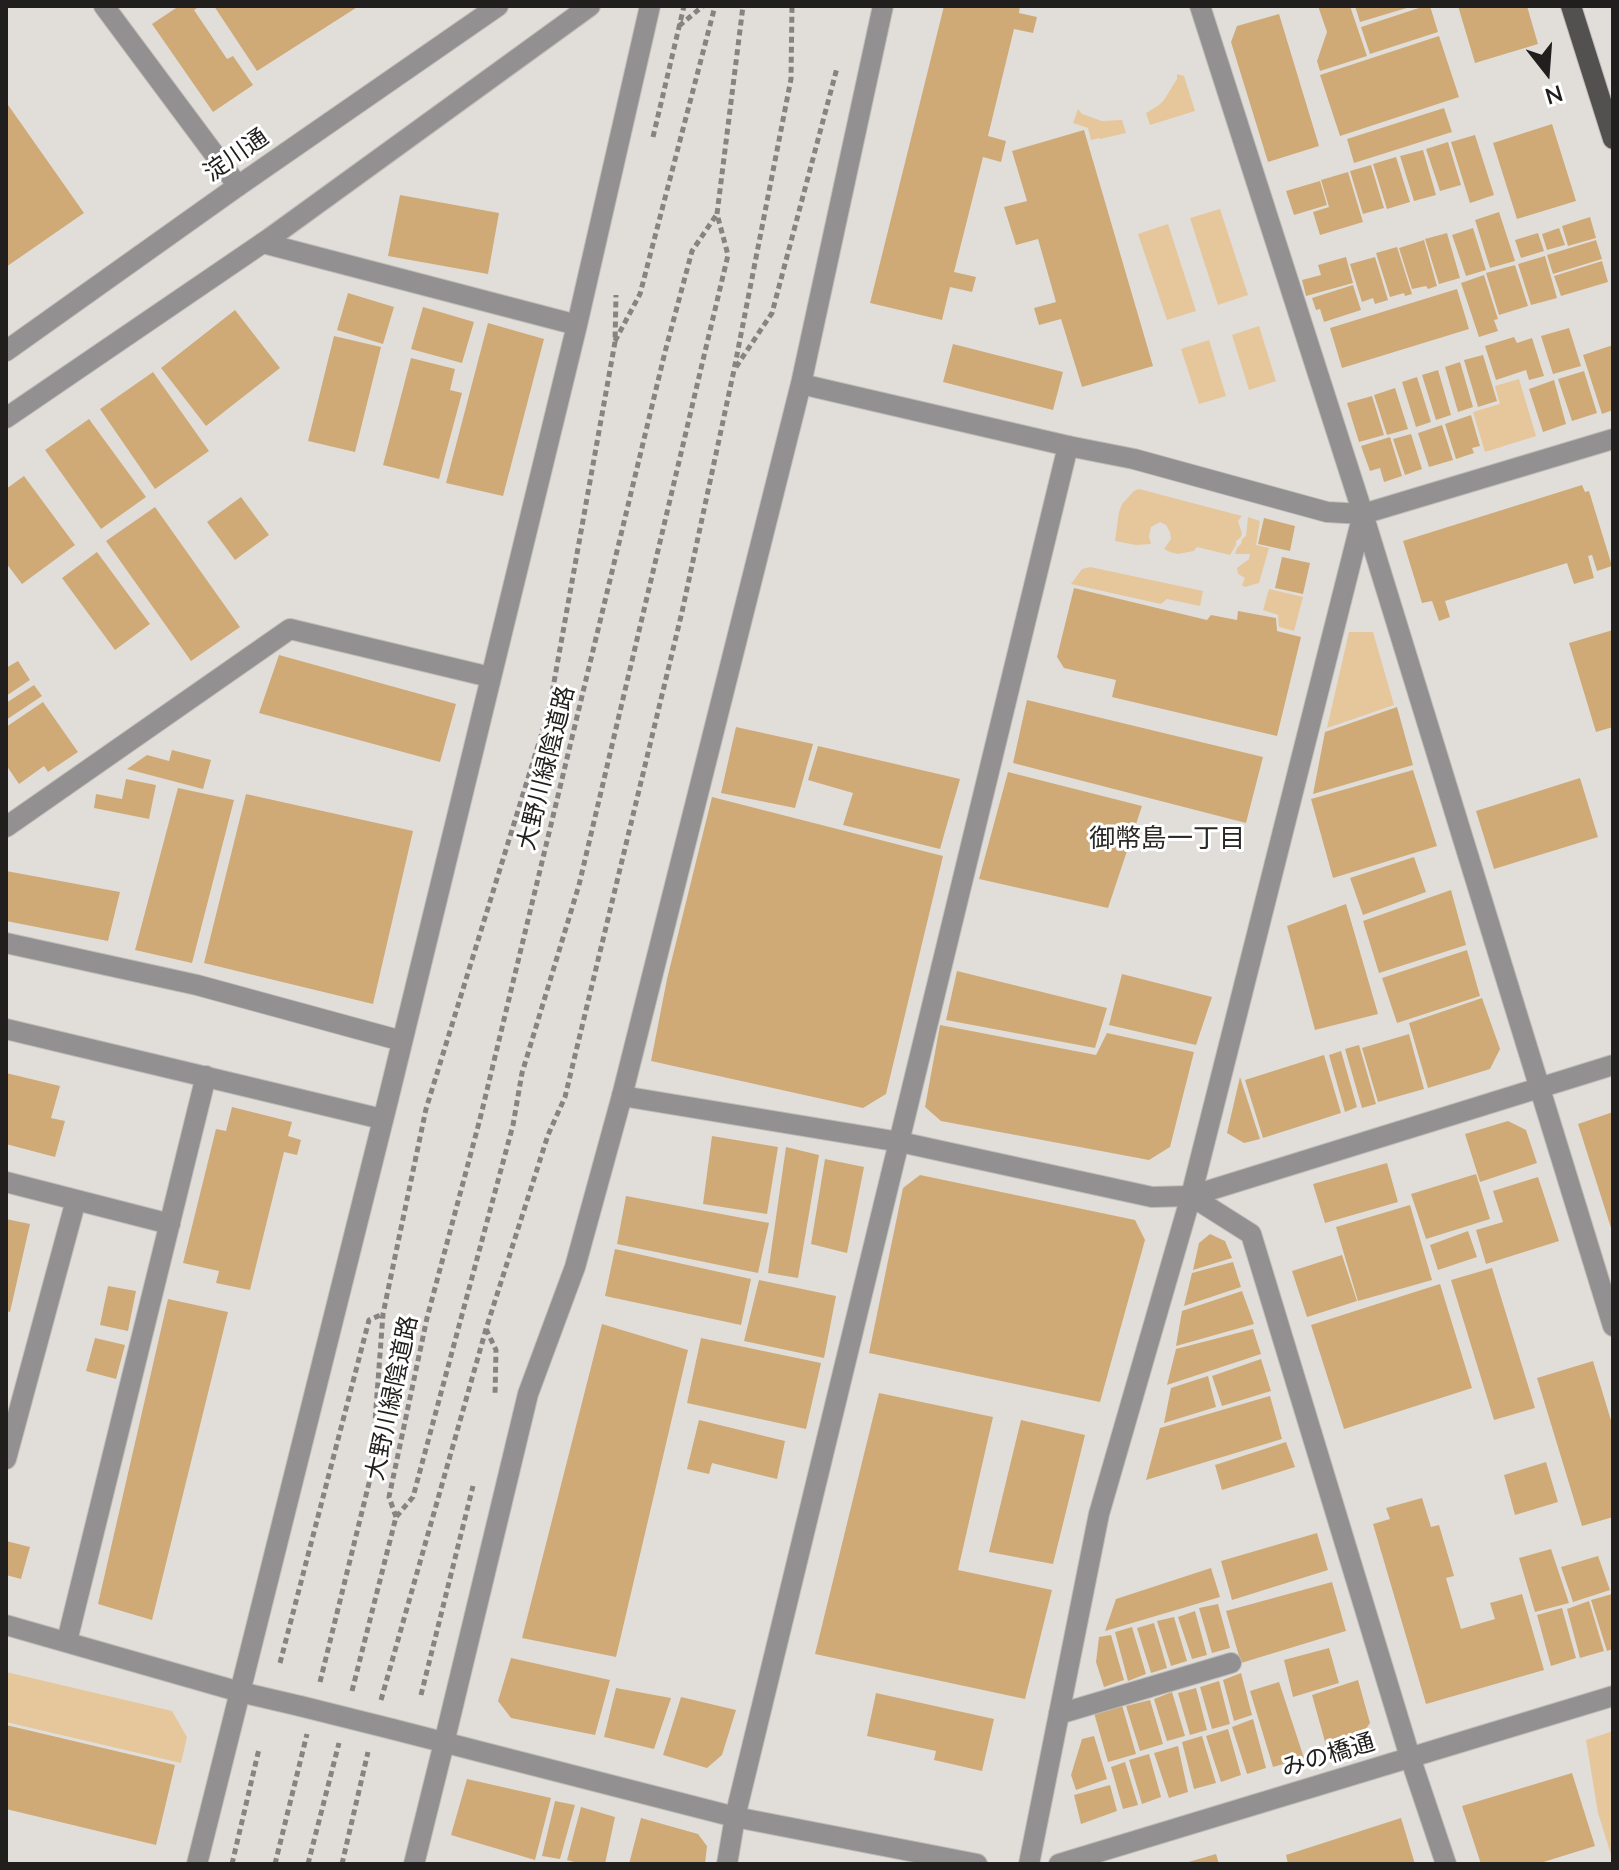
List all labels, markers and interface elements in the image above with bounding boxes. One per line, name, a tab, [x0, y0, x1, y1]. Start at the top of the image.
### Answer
north arrow	[1507, 32, 1587, 112]
text: N	[1542, 80, 1566, 111]
street label: 淀川通	[198, 123, 274, 187]
street label: 大野川緑陰道路	[512, 683, 580, 853]
district label: 御幣島一丁目	[1089, 823, 1245, 855]
street label: 大野川緑陰道路	[360, 1313, 424, 1483]
street label: みの橋通	[1278, 1727, 1378, 1783]

